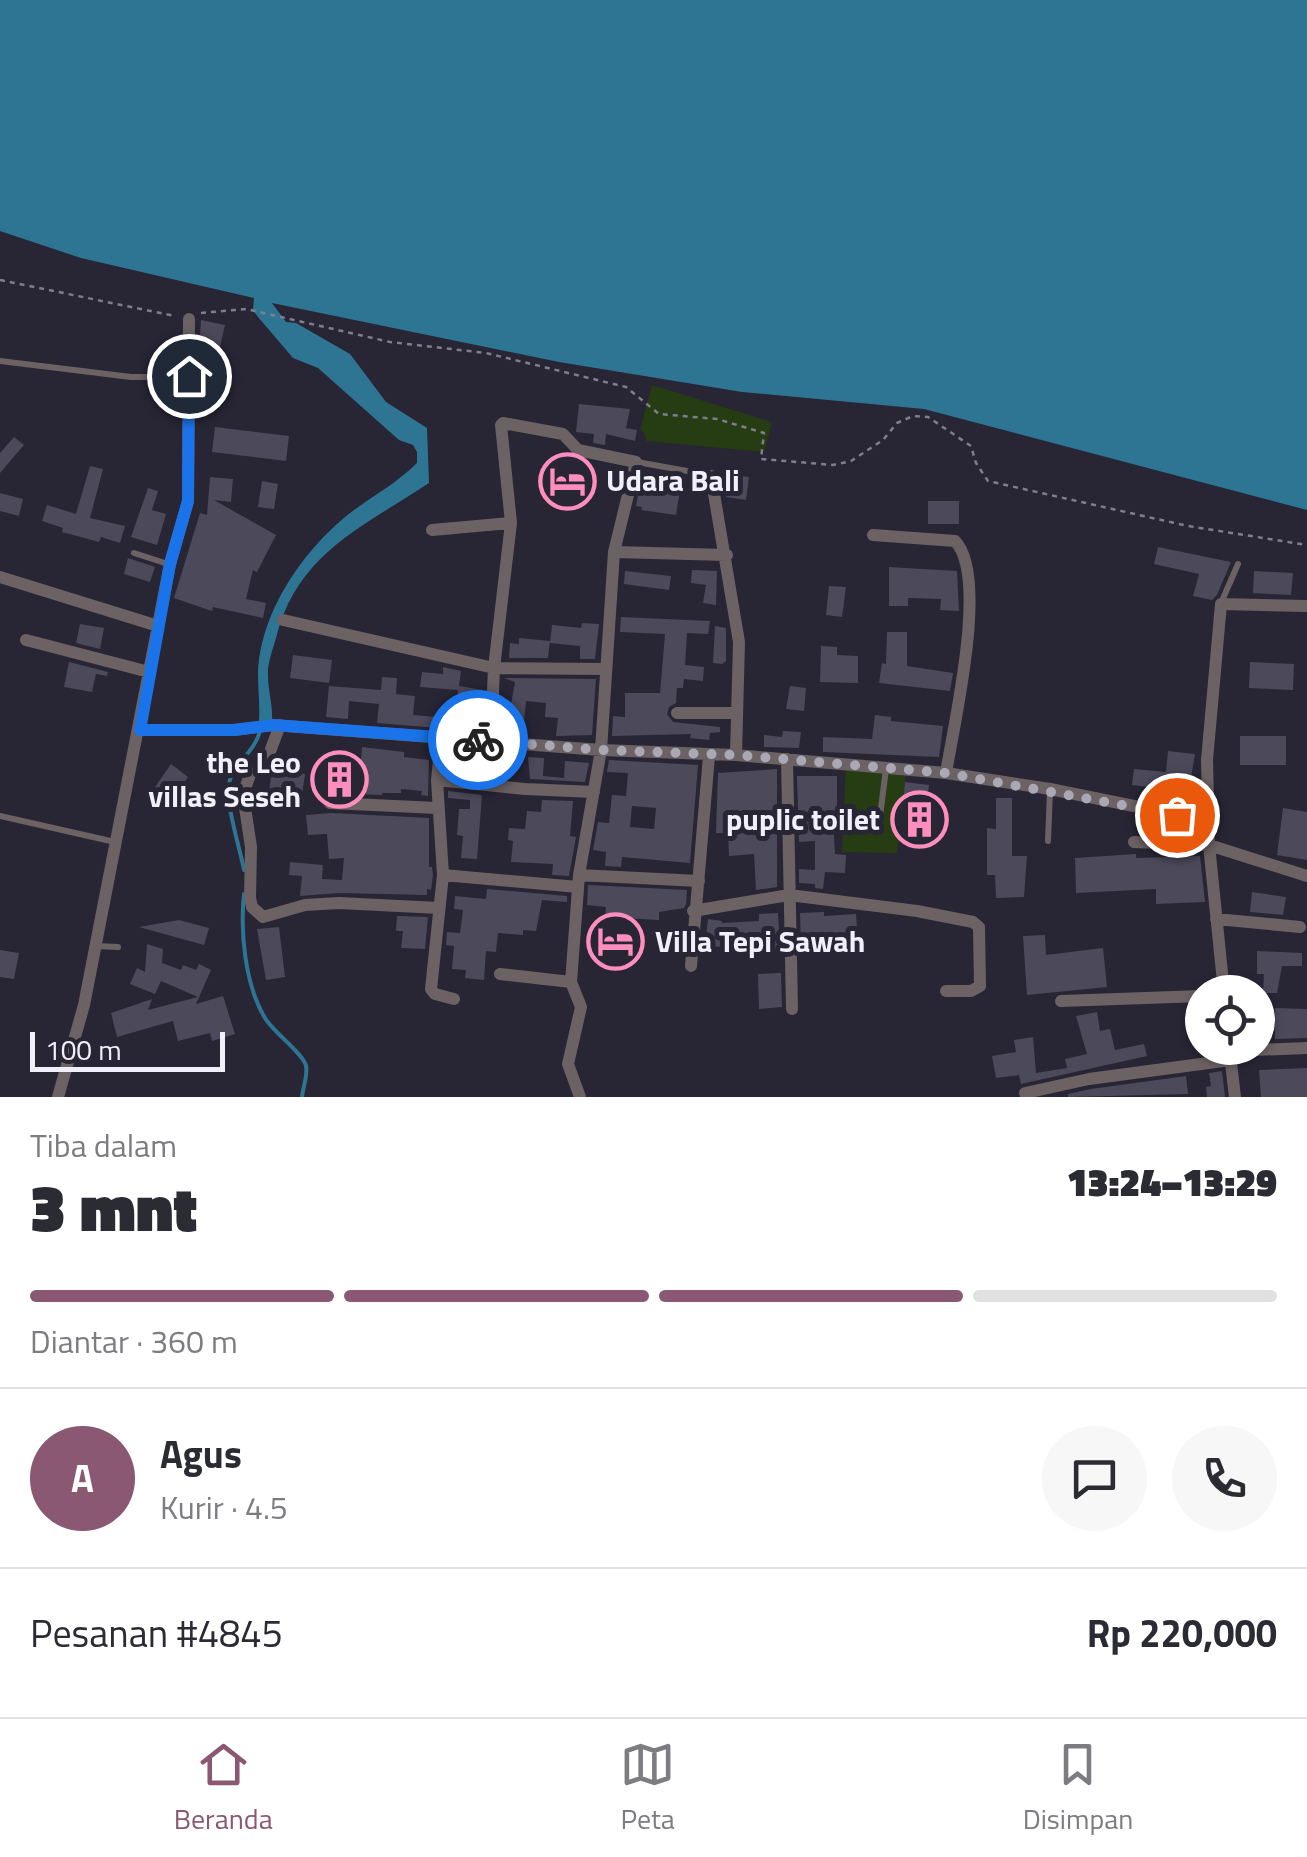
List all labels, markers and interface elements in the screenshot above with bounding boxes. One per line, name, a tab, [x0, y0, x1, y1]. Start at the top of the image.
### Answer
pin	[147, 334, 232, 419]
icon: home	[162, 349, 217, 404]
hotel icon: Udara Bali	[537, 451, 597, 511]
place label: Udara Bali	[606, 457, 740, 503]
courier	[428, 690, 528, 790]
icon: bike	[451, 713, 506, 768]
place label: the Leo villas Seseh	[148, 739, 301, 819]
building icon: the Leo villas Seseh	[310, 750, 370, 810]
pin	[1135, 773, 1220, 858]
icon: bag	[1150, 788, 1205, 843]
building icon: puplic toilet	[889, 790, 949, 850]
place label: puplic toilet	[726, 796, 880, 842]
hotel icon: Villa Tepi Sawah	[586, 912, 646, 972]
place label: Villa Tepi Sawah	[655, 918, 865, 964]
map controls	[1185, 975, 1275, 1065]
button: locate	[1185, 975, 1275, 1065]
scale bar	[30, 1027, 225, 1072]
text: 100 m	[45, 1028, 122, 1071]
text: Tiba dalam	[30, 1121, 177, 1169]
text: 13:24–13:29	[1067, 1153, 1277, 1211]
text: 3 mnt	[30, 1157, 197, 1256]
text: Diantar · 360 m	[30, 1317, 238, 1365]
text: Agus	[160, 1425, 242, 1483]
button: chat	[1042, 1426, 1147, 1531]
button: phone	[1172, 1426, 1277, 1531]
text: A	[71, 1449, 94, 1507]
text: Kurir · 4.5	[160, 1483, 288, 1531]
text: Pesanan #4845	[30, 1604, 283, 1662]
text: Rp 220,000	[1087, 1604, 1277, 1662]
tab: Beranda	[174, 1737, 273, 1840]
tab: Peta	[620, 1737, 675, 1840]
tab: Disimpan	[1023, 1737, 1133, 1840]

